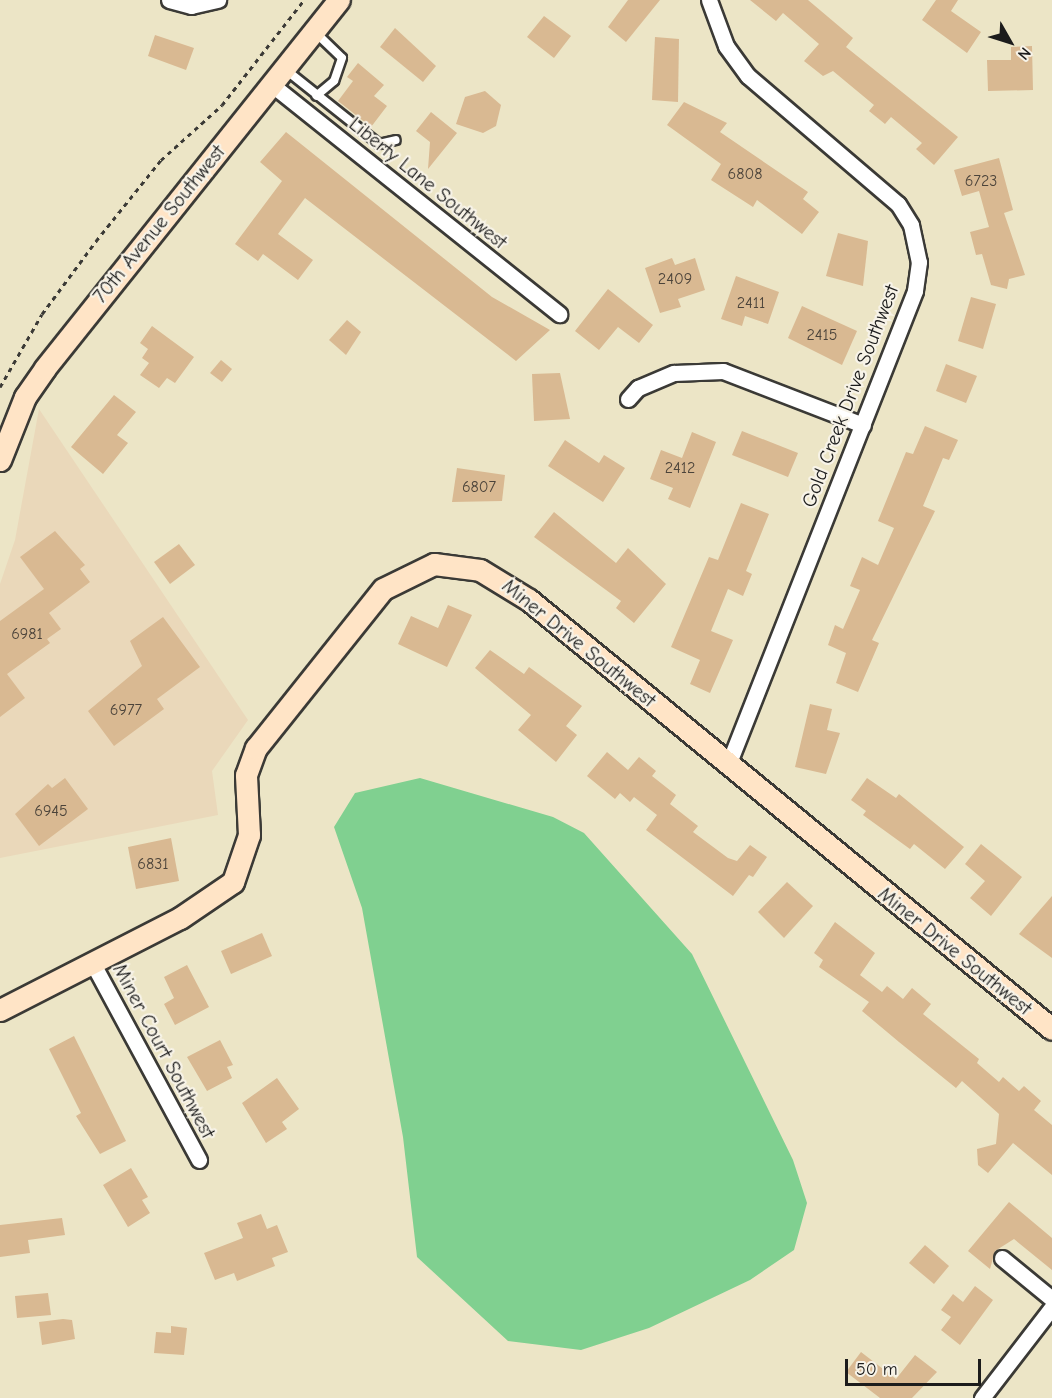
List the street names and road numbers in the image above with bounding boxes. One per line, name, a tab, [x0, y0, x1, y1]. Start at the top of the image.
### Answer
street label: Liberty Lane Southwest	[344, 112, 512, 254]
street label: 70th Avenue Southwest	[88, 140, 230, 308]
street label: Gold Creek Drive Southwest	[796, 281, 904, 511]
street label: Miner Drive Southwest	[497, 574, 661, 712]
street label: Miner Drive Southwest	[873, 882, 1037, 1020]
street label: Miner Court Southwest	[108, 960, 220, 1142]

